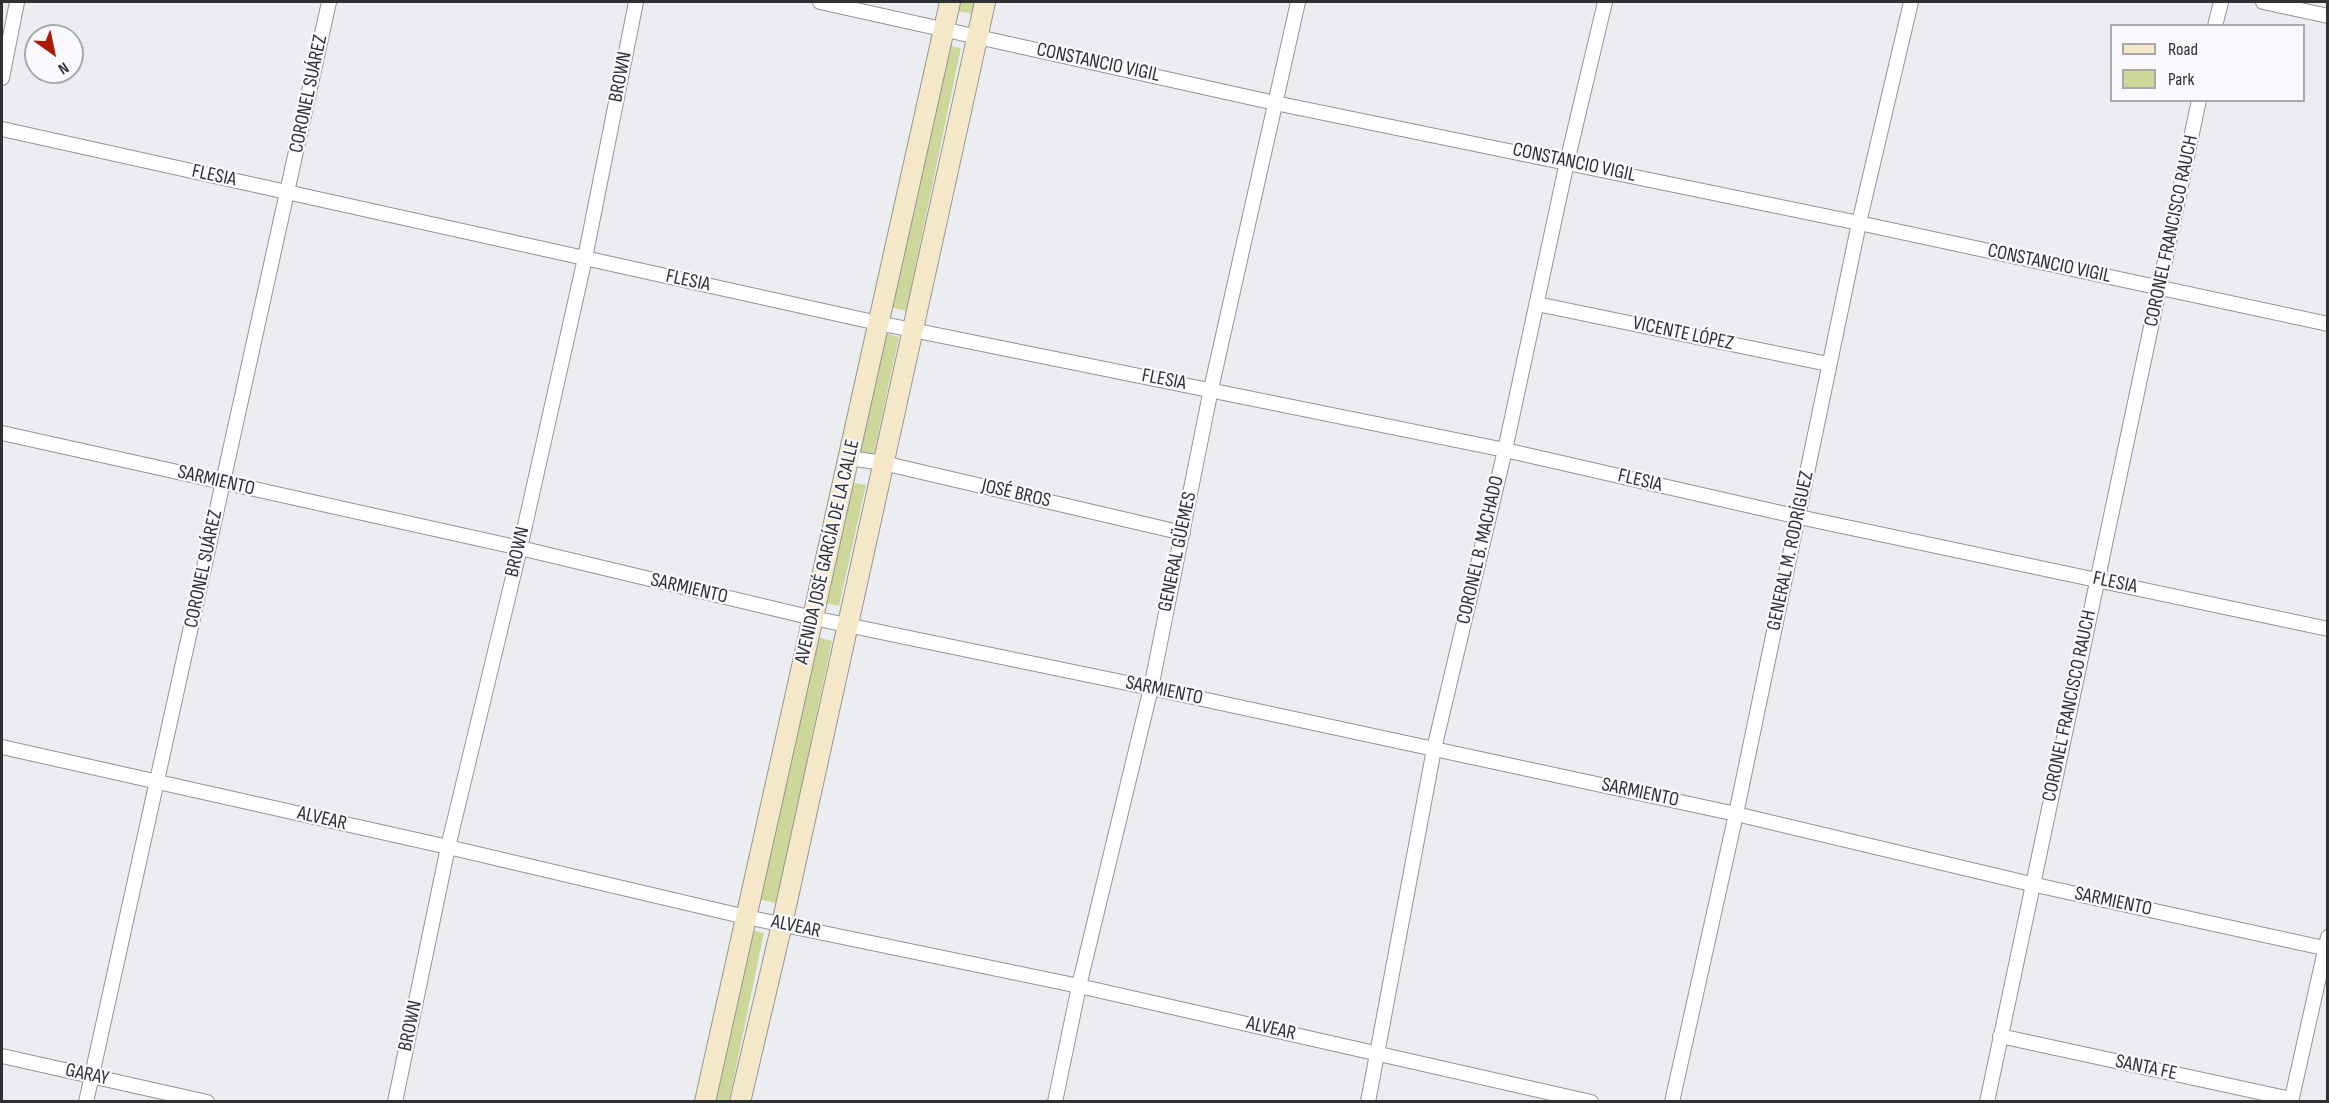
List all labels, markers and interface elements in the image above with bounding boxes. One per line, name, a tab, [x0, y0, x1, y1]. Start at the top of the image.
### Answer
north arrow	[24, 24, 84, 84]
legend	[2110, 24, 2305, 102]
street label: CORONEL SUÁREZ	[285, 33, 333, 155]
street label: CONSTANCIO VIGIL	[1034, 38, 1162, 88]
text: Road	[2168, 39, 2198, 60]
street label: BROWN	[604, 50, 638, 104]
text: N	[54, 58, 72, 78]
text: Park	[2168, 69, 2194, 90]
street label: CORONEL FRANCISCO RAUCH	[2140, 133, 2204, 329]
street label: CONSTANCIO VIGIL	[1510, 138, 1638, 188]
street label: FLESIA	[190, 160, 238, 192]
street label: CONSTANCIO VIGIL	[1985, 239, 2113, 289]
street label: FLESIA	[664, 265, 712, 297]
street label: VICENTE LÓPEZ	[1630, 312, 1736, 356]
street label: FLESIA	[1140, 364, 1188, 396]
street label: AVENIDA JOSÉ GARCÍA DE LA CALLE	[790, 437, 866, 667]
street label: SARMIENTO	[175, 460, 257, 502]
street label: FLESIA	[1616, 464, 1664, 498]
street label: GENERAL M. RODRÍGUEZ	[1762, 469, 1820, 633]
street label: JOSÉ BROS	[979, 474, 1053, 514]
street label: CORONEL B. MACHADO	[1452, 474, 1510, 626]
street label: GENERAL GÜEMES	[1154, 490, 1202, 614]
street label: CORONEL SUÁREZ	[180, 508, 228, 630]
street label: BROWN	[501, 524, 535, 580]
street label: FLESIA	[2091, 567, 2139, 599]
street label: SARMIENTO	[648, 568, 730, 610]
street label: CORONEL FRANCISCO RAUCH	[2038, 608, 2102, 804]
street label: SARMIENTO	[1123, 671, 1205, 711]
street label: SARMIENTO	[1599, 773, 1681, 813]
street label: ALVEAR	[295, 802, 349, 836]
street label: SARMIENTO	[2072, 882, 2154, 922]
street label: ALVEAR	[769, 910, 823, 944]
street label: BROWN	[394, 999, 428, 1053]
street label: ALVEAR	[1244, 1012, 1298, 1046]
street label: SANTA FE	[2113, 1050, 2179, 1086]
street label: GARAY	[63, 1059, 111, 1091]

